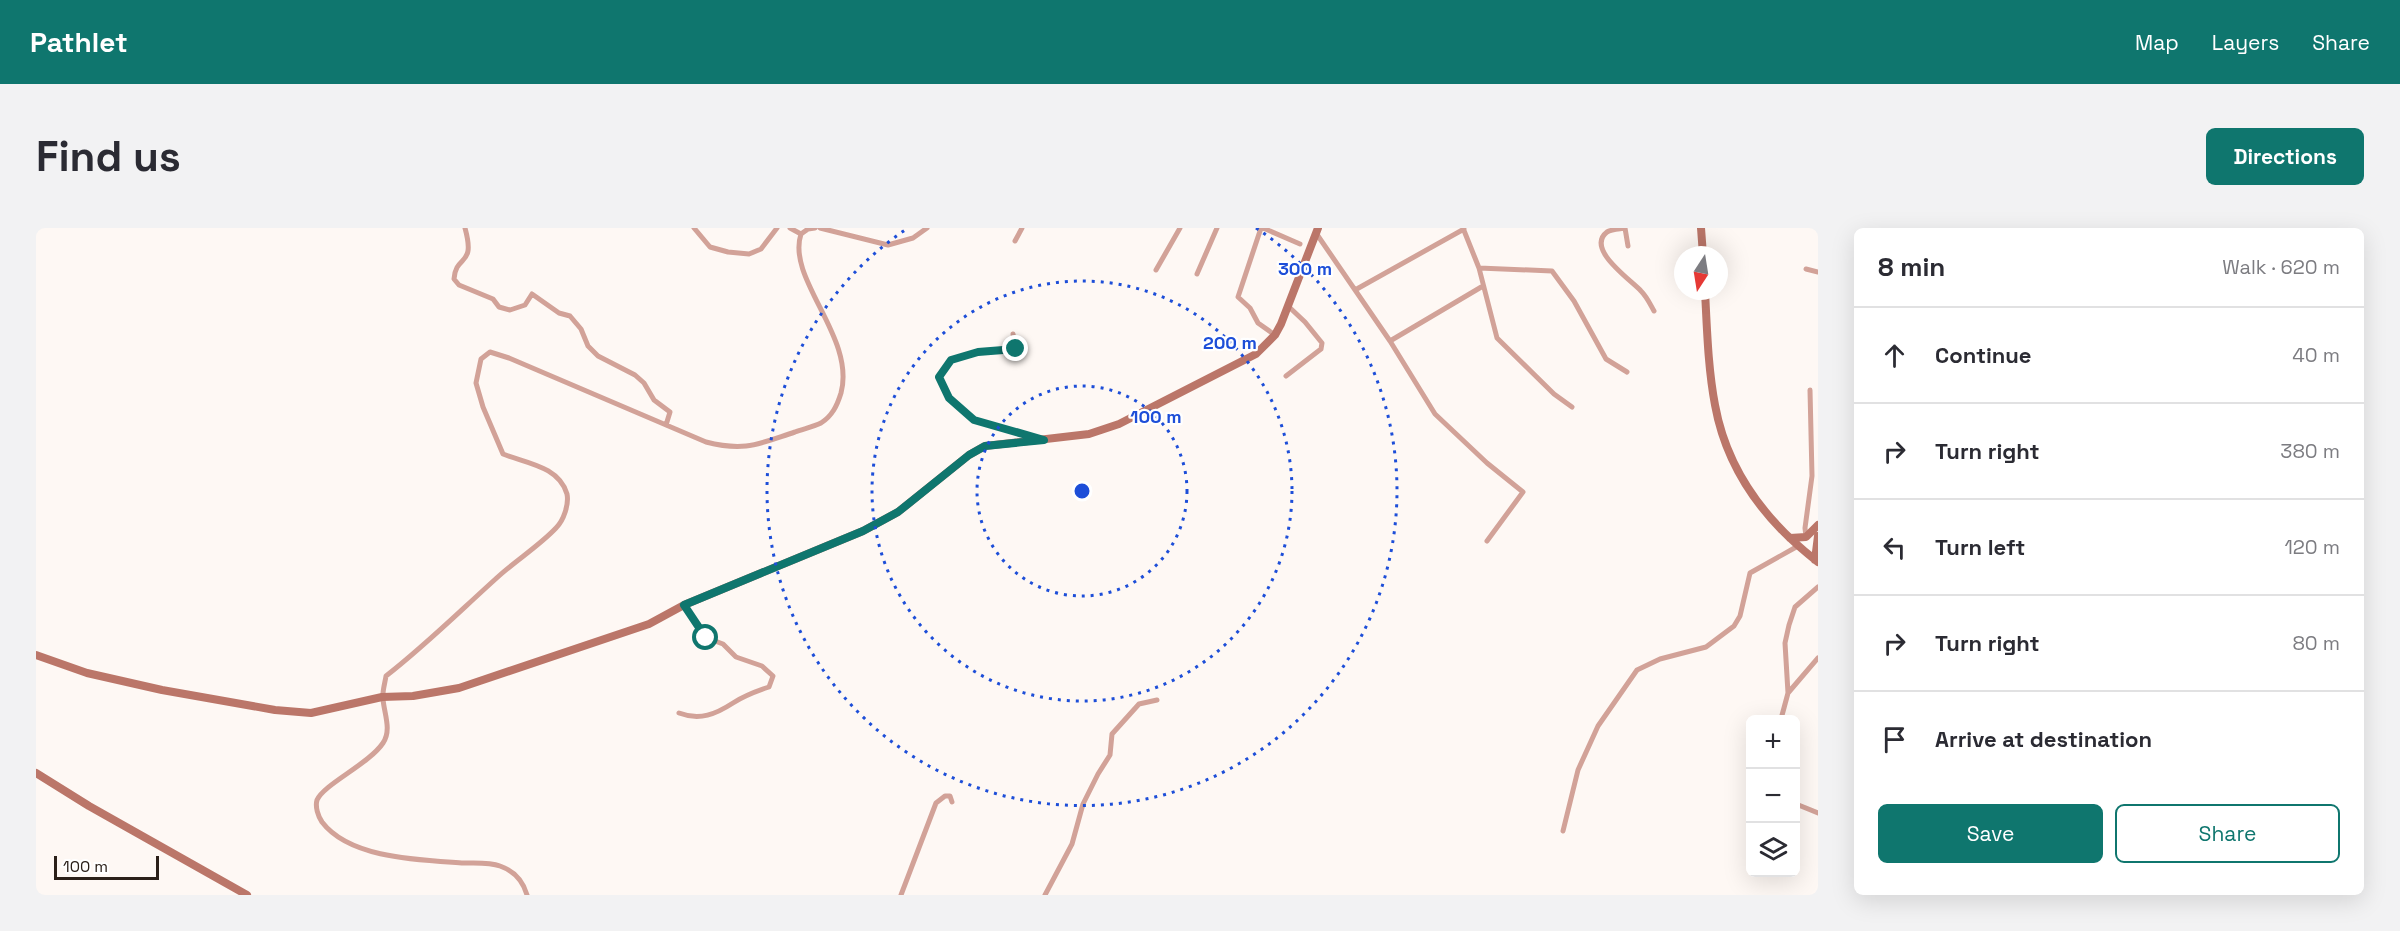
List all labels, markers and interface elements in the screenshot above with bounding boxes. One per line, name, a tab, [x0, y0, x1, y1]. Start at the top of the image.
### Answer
text: Pathlet	[30, 24, 128, 60]
text: Map	[2135, 29, 2179, 56]
text: Layers	[2212, 29, 2279, 56]
text: Share	[2312, 29, 2370, 56]
button: Directions	[2206, 128, 2364, 185]
text: Find us	[36, 130, 181, 183]
north arrow	[1674, 246, 1728, 300]
text: 8 min	[1878, 250, 1945, 284]
text: Walk · 620 m	[2222, 254, 2340, 280]
text: 300 m	[1278, 257, 1332, 280]
text: 200 m	[1203, 331, 1257, 354]
route end	[1002, 335, 1028, 361]
icon: ahead	[1878, 339, 1911, 372]
text: Continue	[1935, 341, 2031, 369]
text: 40 m	[2292, 342, 2340, 368]
text: 100 m	[1130, 405, 1182, 428]
icon: right	[1878, 435, 1911, 468]
text: Turn right	[1935, 437, 2040, 465]
text: 380 m	[2280, 438, 2340, 464]
centre of rings	[1072, 481, 1092, 501]
icon: left	[1878, 531, 1911, 564]
text: Turn left	[1935, 533, 2025, 561]
text: 120 m	[2284, 534, 2340, 560]
route start	[692, 624, 718, 650]
icon: right	[1878, 627, 1911, 660]
text: Turn right	[1935, 629, 2040, 657]
text: 80 m	[2292, 630, 2340, 656]
map controls	[1746, 715, 1800, 877]
button: +	[1746, 715, 1800, 769]
icon: arrive	[1878, 723, 1911, 756]
text: Arrive at destination	[1935, 725, 2152, 753]
button: −	[1746, 769, 1800, 823]
button: Save	[1878, 804, 2103, 863]
button: Share	[2115, 804, 2340, 863]
button: layers	[1746, 823, 1800, 877]
scale bar	[54, 853, 159, 880]
text: 100 m	[63, 856, 108, 877]

